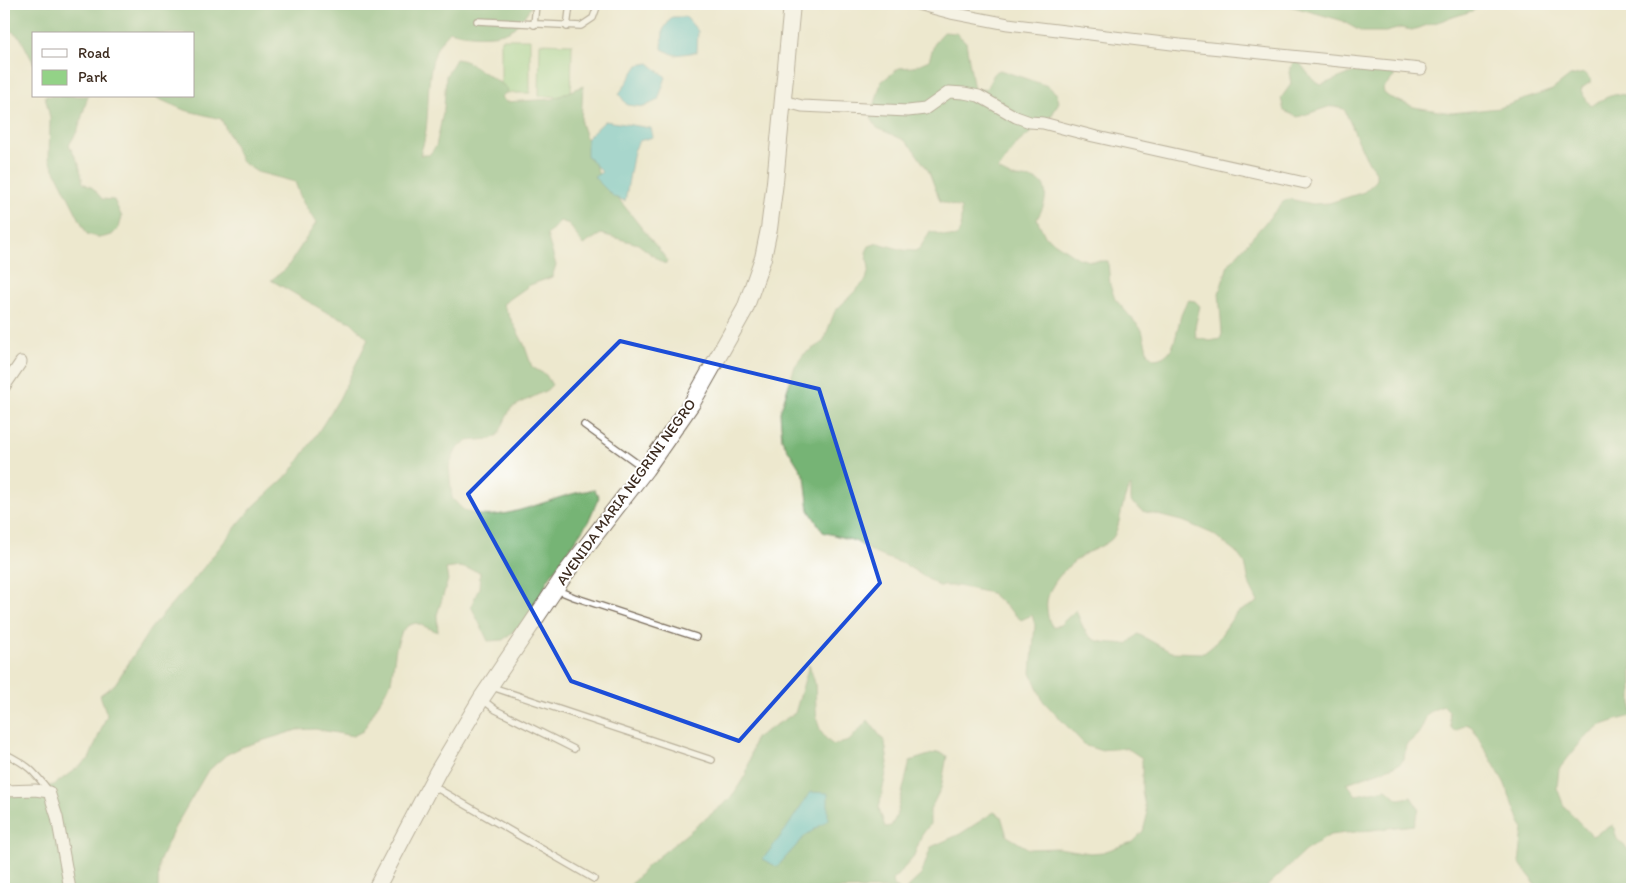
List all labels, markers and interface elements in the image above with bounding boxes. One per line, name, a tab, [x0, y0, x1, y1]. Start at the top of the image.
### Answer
legend	[32, 32, 195, 98]
text: Road	[78, 44, 111, 62]
text: Park	[78, 68, 108, 86]
street label: AVENIDA MARIA NEGRINI NEGRO	[552, 395, 700, 589]

